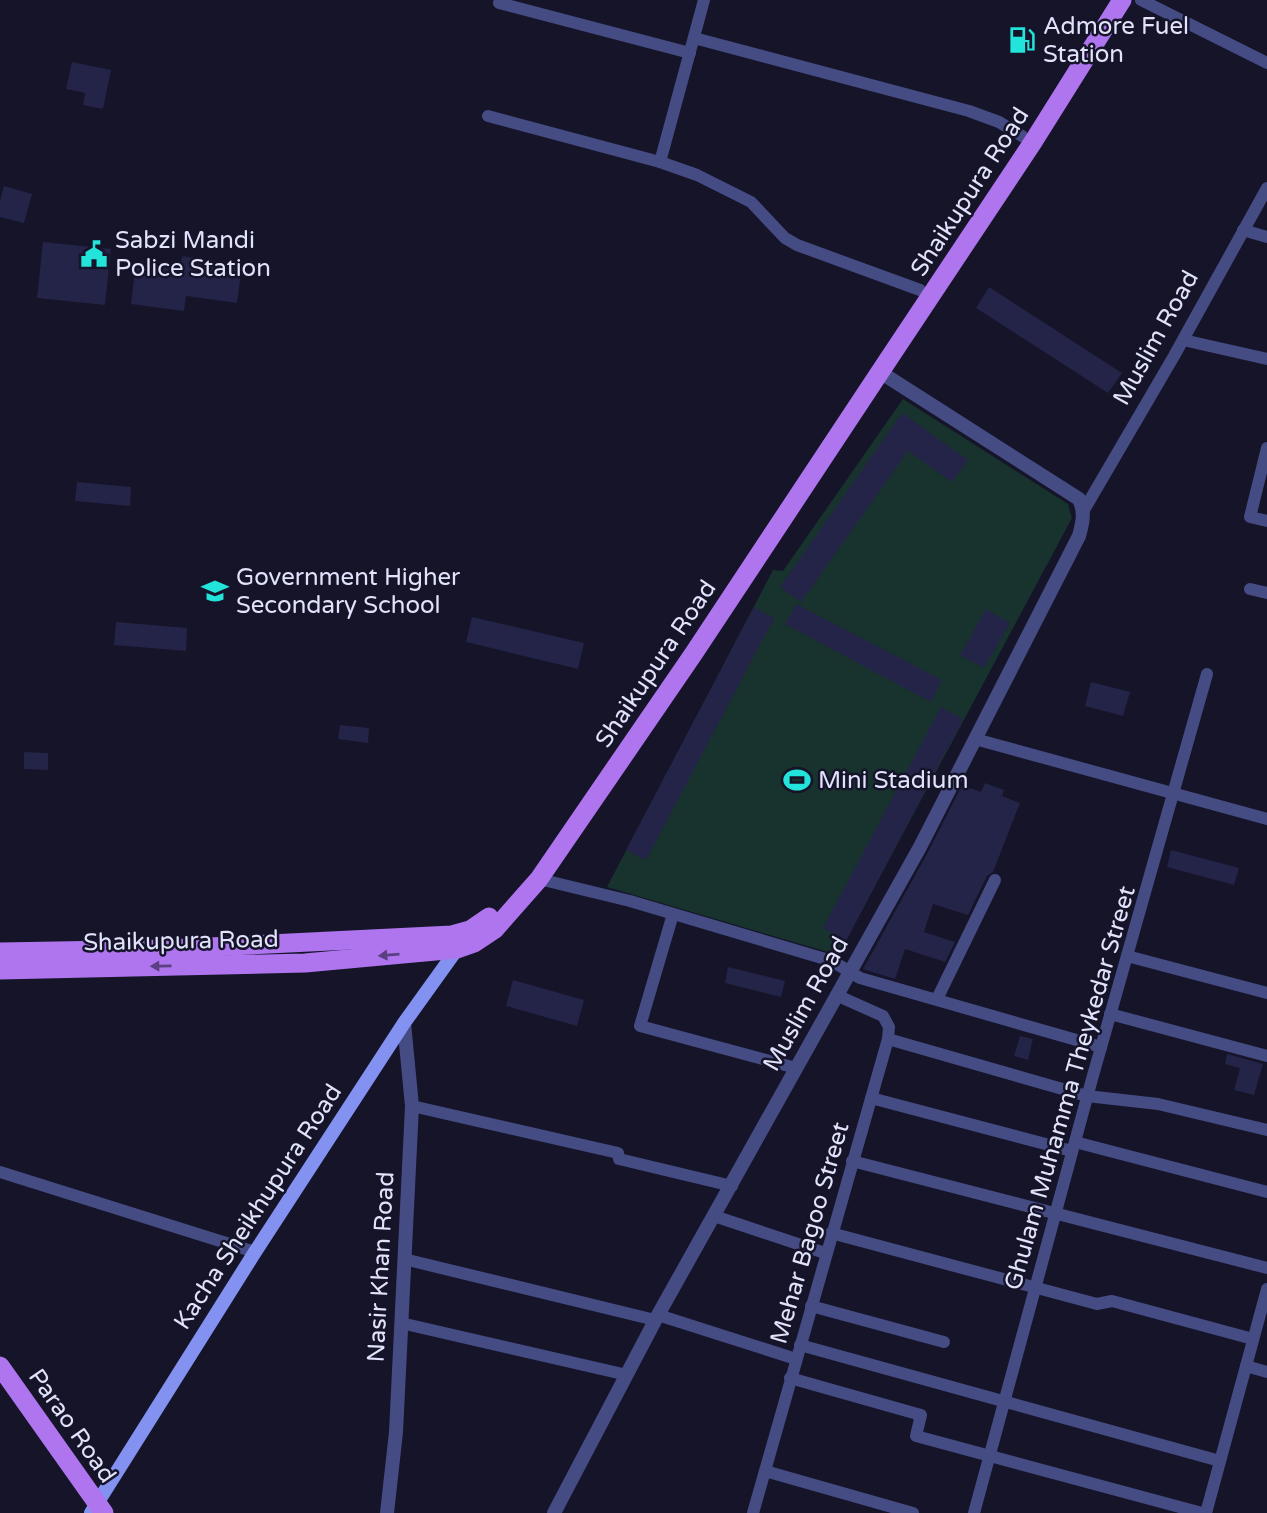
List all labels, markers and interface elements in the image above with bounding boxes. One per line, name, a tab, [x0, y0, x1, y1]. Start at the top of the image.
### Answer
place label: Admore Fuel Station	[1043, 12, 1189, 69]
fuel station icon: Admore Fuel Station	[1007, 25, 1037, 55]
street label: Shaikupura Road	[905, 102, 1035, 282]
place label: Sabzi Mandi Police Station	[115, 226, 271, 283]
public building icon: Sabzi Mandi Police Station	[79, 239, 109, 269]
street label: Muslim Road	[1107, 266, 1205, 410]
place label: Government Higher Secondary School	[236, 563, 461, 620]
street label: Shaikupura Road	[589, 575, 723, 753]
school or university icon: Government Higher Secondary School	[200, 576, 230, 606]
sports icon: Mini Stadium	[782, 765, 812, 795]
place label: Mini Stadium	[818, 766, 968, 795]
street label: Ghulam Muhamma Theykedar Street	[998, 883, 1142, 1293]
street label: Shaikupura Road	[83, 925, 279, 957]
street label: Muslim Road	[757, 932, 855, 1076]
one-way arrow	[377, 950, 399, 961]
one-way arrow	[150, 960, 172, 972]
street label: Kacha Sheikhupura Road	[168, 1079, 348, 1335]
street label: Mehar Bagoo Street	[764, 1119, 856, 1347]
street label: Nasir Khan Road	[362, 1171, 400, 1363]
street label: Parao Road	[22, 1363, 122, 1489]

